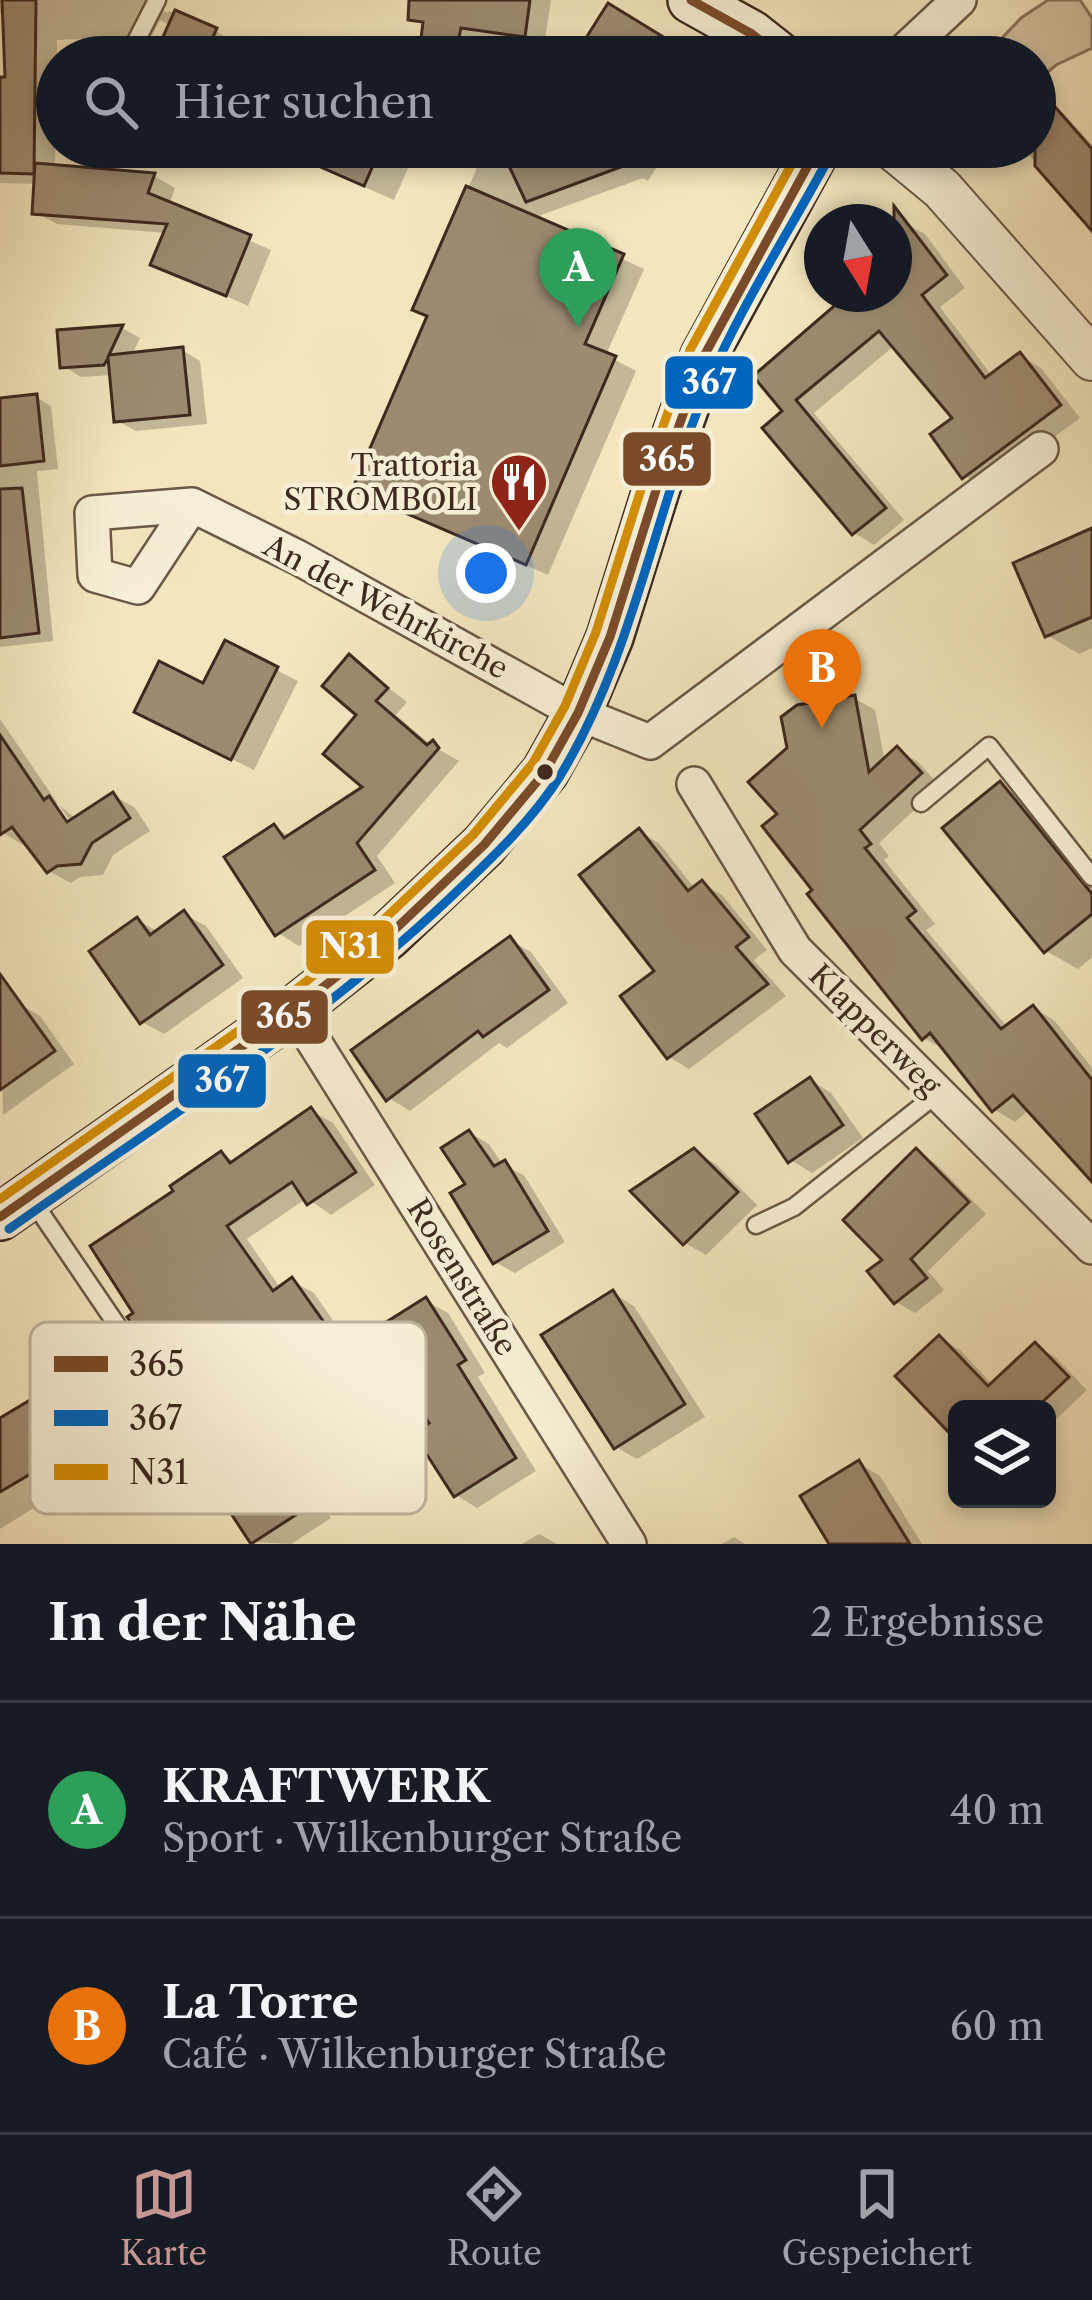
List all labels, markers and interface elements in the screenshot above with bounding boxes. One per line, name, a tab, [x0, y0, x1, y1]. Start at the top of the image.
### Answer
search box	[36, 36, 1056, 168]
icon: search	[78, 69, 144, 135]
text: Hier suchen	[174, 74, 434, 130]
north arrow	[804, 204, 912, 312]
pin: A	[539, 228, 617, 327]
line badge: 367	[663, 354, 755, 411]
text: 367	[681, 362, 737, 403]
line badge: 365	[621, 430, 713, 488]
text: 365	[639, 439, 695, 480]
place label: Trattoria STROMBOLI	[283, 447, 477, 518]
restaurant icon: Trattoria STROMBOLI	[488, 451, 550, 533]
street label: An der Wehrkirche	[257, 526, 515, 687]
your location	[456, 543, 516, 603]
pin: B	[783, 629, 861, 728]
unlabelled marker	[534, 761, 556, 783]
line badge: N31	[304, 918, 396, 976]
text: N31	[319, 926, 381, 967]
street label: Klapperweg	[801, 956, 949, 1104]
line badge: 365	[239, 988, 330, 1046]
text: 365	[256, 996, 312, 1037]
line badge: 367	[176, 1052, 268, 1110]
text: 367	[194, 1060, 250, 1101]
street label: Rosenstraße	[399, 1192, 525, 1362]
legend	[30, 1322, 426, 1514]
text: 365	[129, 1344, 184, 1385]
text: 367	[129, 1398, 182, 1439]
map controls	[948, 1400, 1056, 1508]
button: layers	[948, 1400, 1056, 1508]
text: N31	[129, 1452, 188, 1493]
text: In der Nähe	[48, 1591, 357, 1653]
text: 2 Ergebnisse	[810, 1598, 1044, 1646]
text: KRAFTWERK	[162, 1758, 490, 1814]
text: A	[72, 1786, 102, 1834]
text: 40 m	[950, 1786, 1044, 1834]
text: Sport · Wilkenburger Straße	[162, 1814, 682, 1862]
text: La Torre	[162, 1974, 358, 2030]
text: B	[73, 2002, 102, 2050]
text: 60 m	[950, 2002, 1044, 2050]
text: Café · Wilkenburger Straße	[162, 2030, 667, 2078]
tab: Karte	[120, 2161, 207, 2274]
tab: Route	[447, 2161, 542, 2274]
tab: Gespeichert	[782, 2161, 972, 2274]

